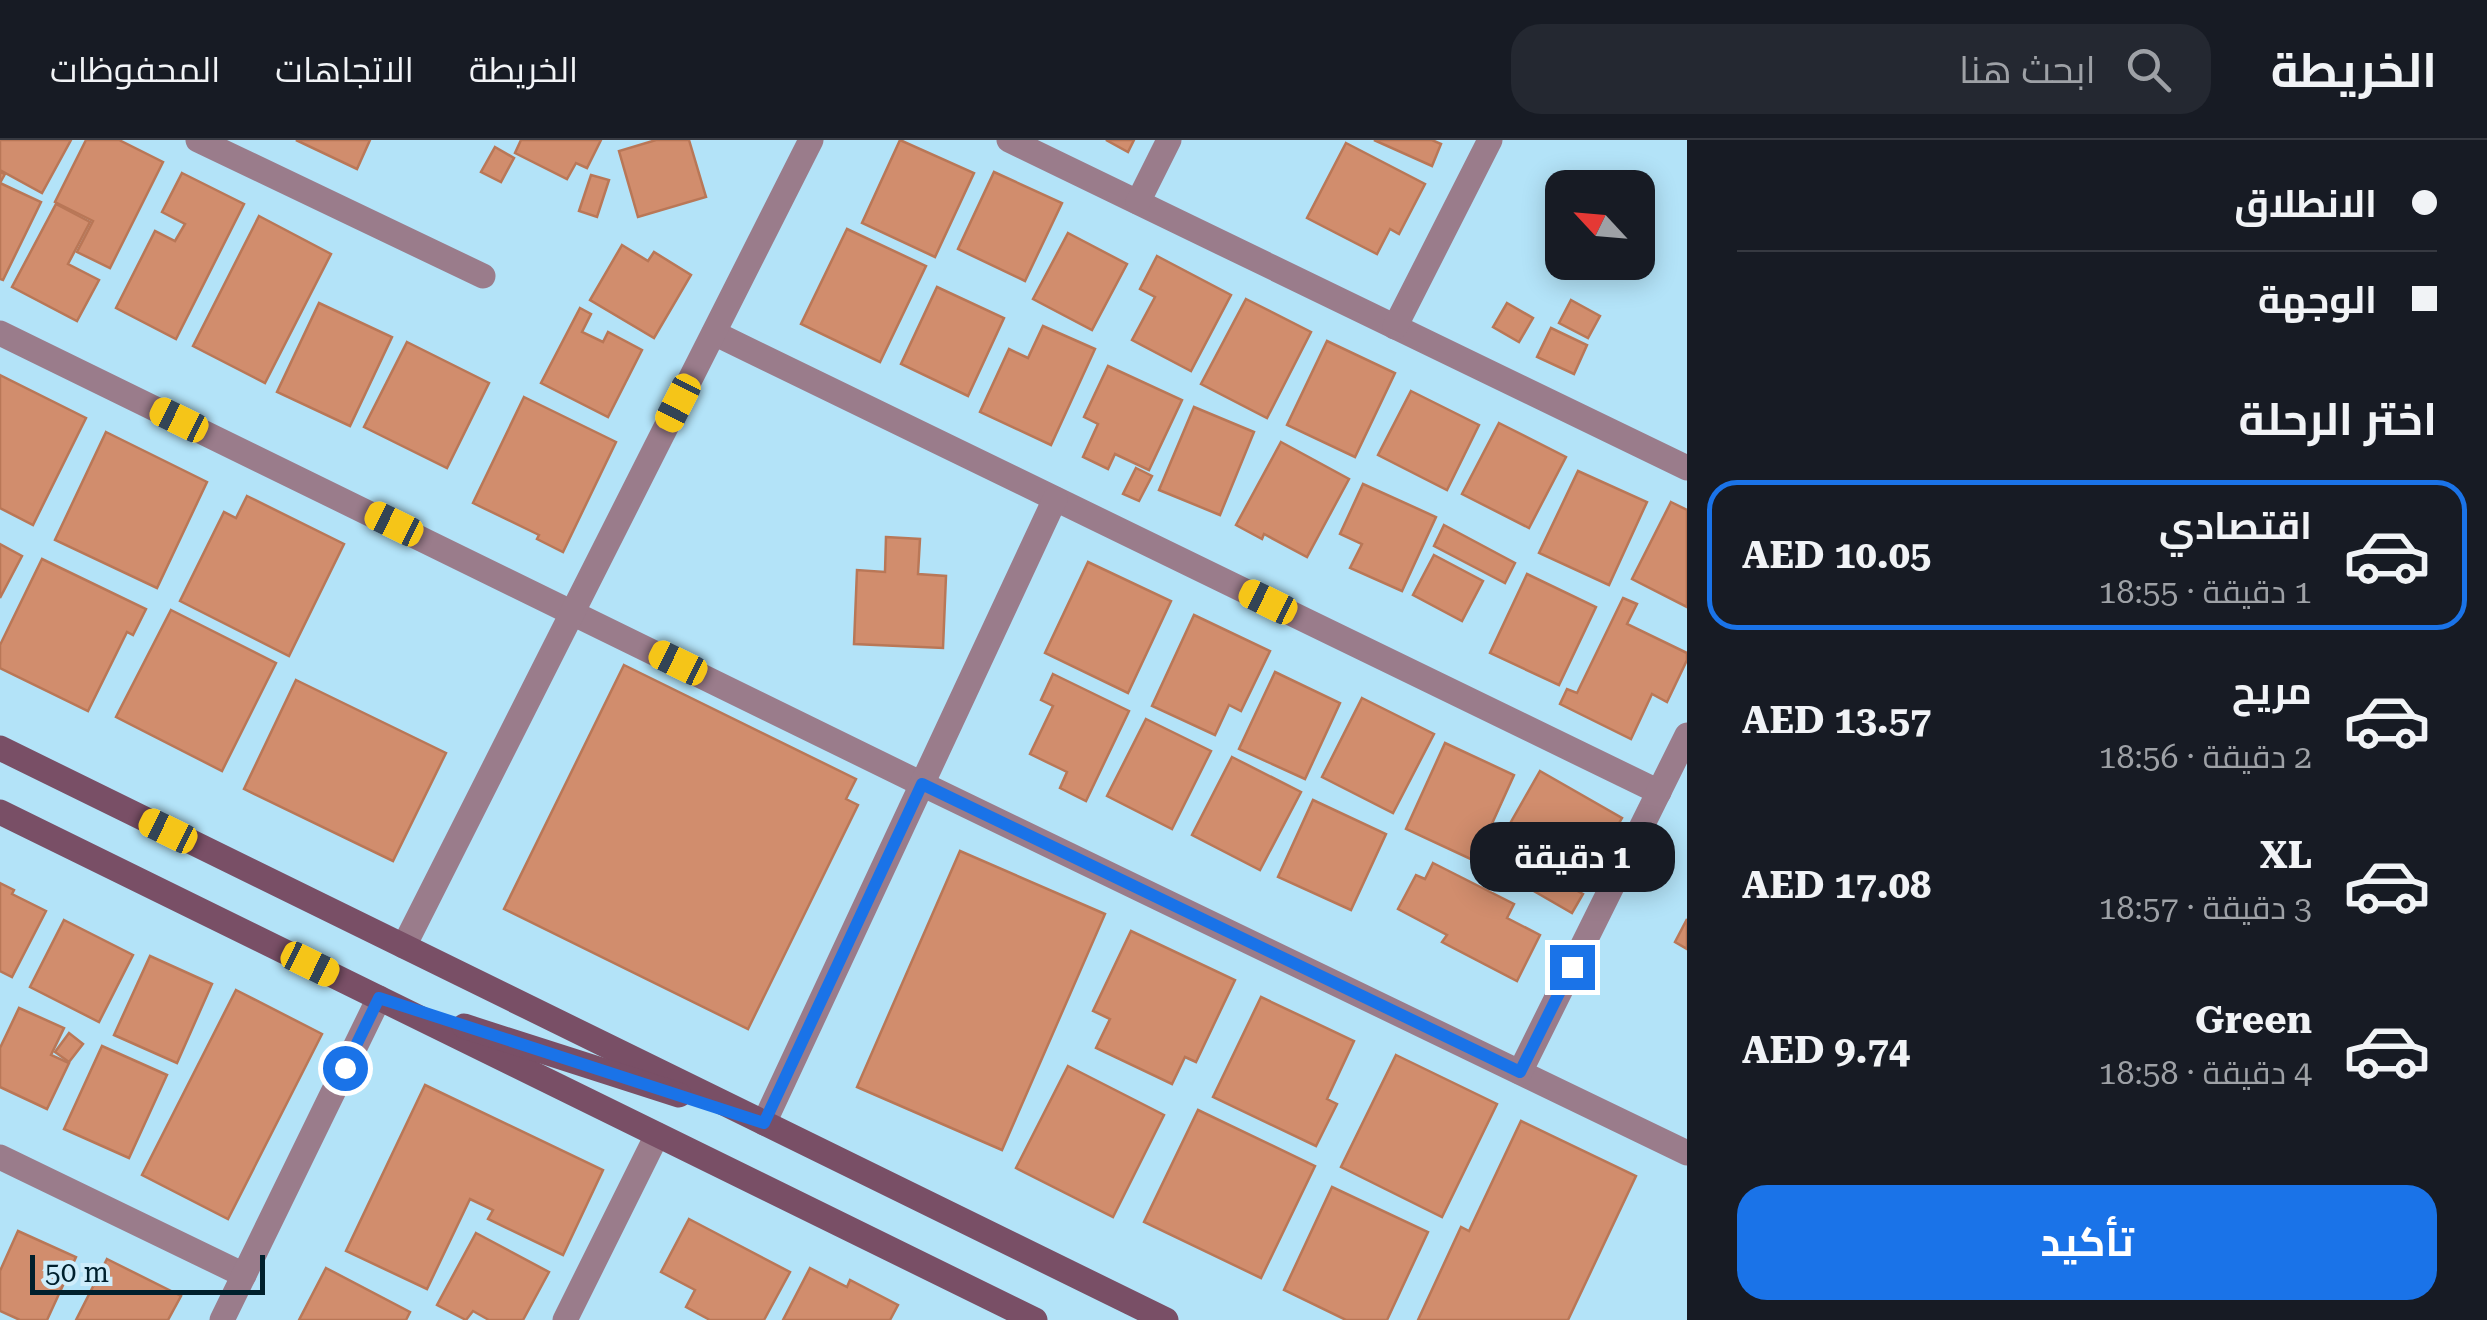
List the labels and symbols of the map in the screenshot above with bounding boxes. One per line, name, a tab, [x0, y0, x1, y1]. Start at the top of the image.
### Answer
north arrow	[1545, 170, 1655, 280]
car	[651, 369, 705, 437]
car	[145, 393, 213, 447]
car	[360, 497, 428, 551]
car	[1234, 575, 1302, 629]
car	[644, 636, 712, 690]
car	[134, 804, 202, 858]
callout: 1 دقيقة	[1470, 822, 1674, 892]
car	[276, 937, 344, 991]
route end	[1550, 945, 1595, 990]
route start	[323, 1046, 368, 1091]
scale bar	[30, 1250, 265, 1294]

